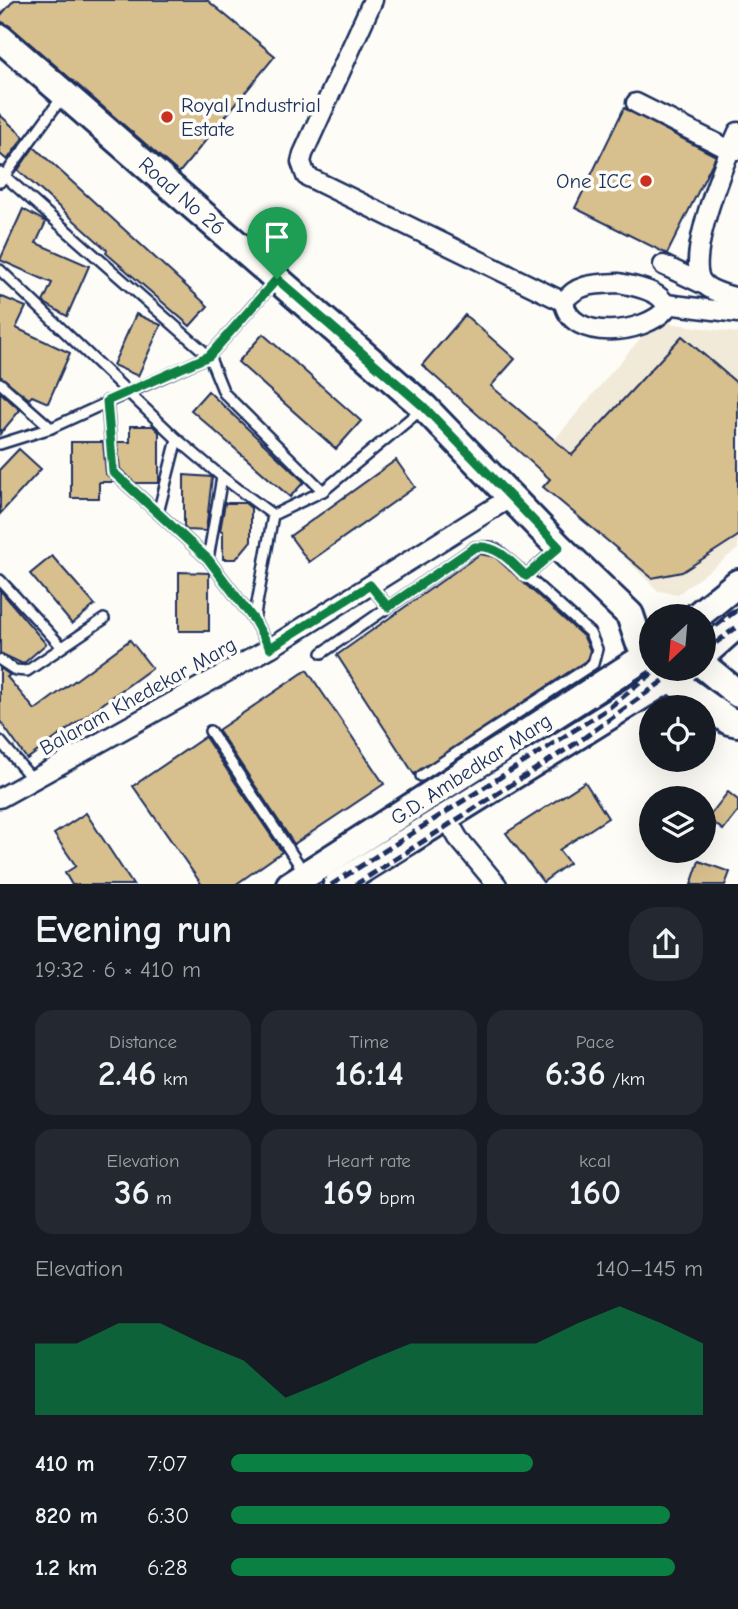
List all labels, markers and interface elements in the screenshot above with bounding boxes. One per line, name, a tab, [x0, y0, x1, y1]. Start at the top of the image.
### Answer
place label: Royal Industrial Estate	[181, 93, 321, 141]
marker: Royal Industrial Estate	[159, 109, 175, 125]
street label: Road No 26	[134, 152, 230, 240]
place label: One ICC	[556, 169, 632, 193]
marker: One ICC	[638, 173, 654, 189]
pin	[247, 207, 307, 279]
icon: arrive	[258, 218, 296, 256]
north arrow	[639, 604, 716, 681]
map controls	[639, 604, 716, 863]
street label: Balaram Khedekar Marg	[36, 632, 240, 760]
button: locate	[639, 695, 716, 772]
street label: G.D. Ambedkar Marg	[386, 708, 556, 830]
button: layers	[639, 786, 716, 863]
button: share	[629, 907, 703, 981]
text: Evening run	[35, 908, 232, 952]
text: 19:32 · 6 × 410 m	[35, 956, 201, 983]
text: Distance	[109, 1031, 177, 1053]
text: Time	[349, 1031, 389, 1053]
text: Pace	[576, 1031, 614, 1053]
text: 2.46	[98, 1053, 157, 1094]
text: 16:14	[334, 1053, 404, 1094]
text: 6:36	[545, 1053, 606, 1094]
text: km	[157, 1068, 188, 1090]
text: /km	[606, 1068, 645, 1090]
text: Elevation	[107, 1150, 179, 1172]
text: Heart rate	[327, 1150, 411, 1172]
text: kcal	[579, 1150, 611, 1172]
text: 36	[114, 1172, 150, 1213]
text: 169	[323, 1172, 373, 1213]
text: 160	[569, 1172, 621, 1213]
text: m	[150, 1187, 172, 1209]
text: bpm	[373, 1187, 415, 1209]
text: Elevation	[35, 1255, 123, 1282]
text: 140–145 m	[596, 1255, 703, 1282]
text: 410 m	[35, 1450, 94, 1477]
text: 7:07	[147, 1450, 187, 1477]
text: 820 m	[35, 1502, 98, 1529]
text: 6:30	[147, 1502, 189, 1529]
text: 1.2 km	[35, 1554, 97, 1581]
text: 6:28	[147, 1554, 188, 1581]

